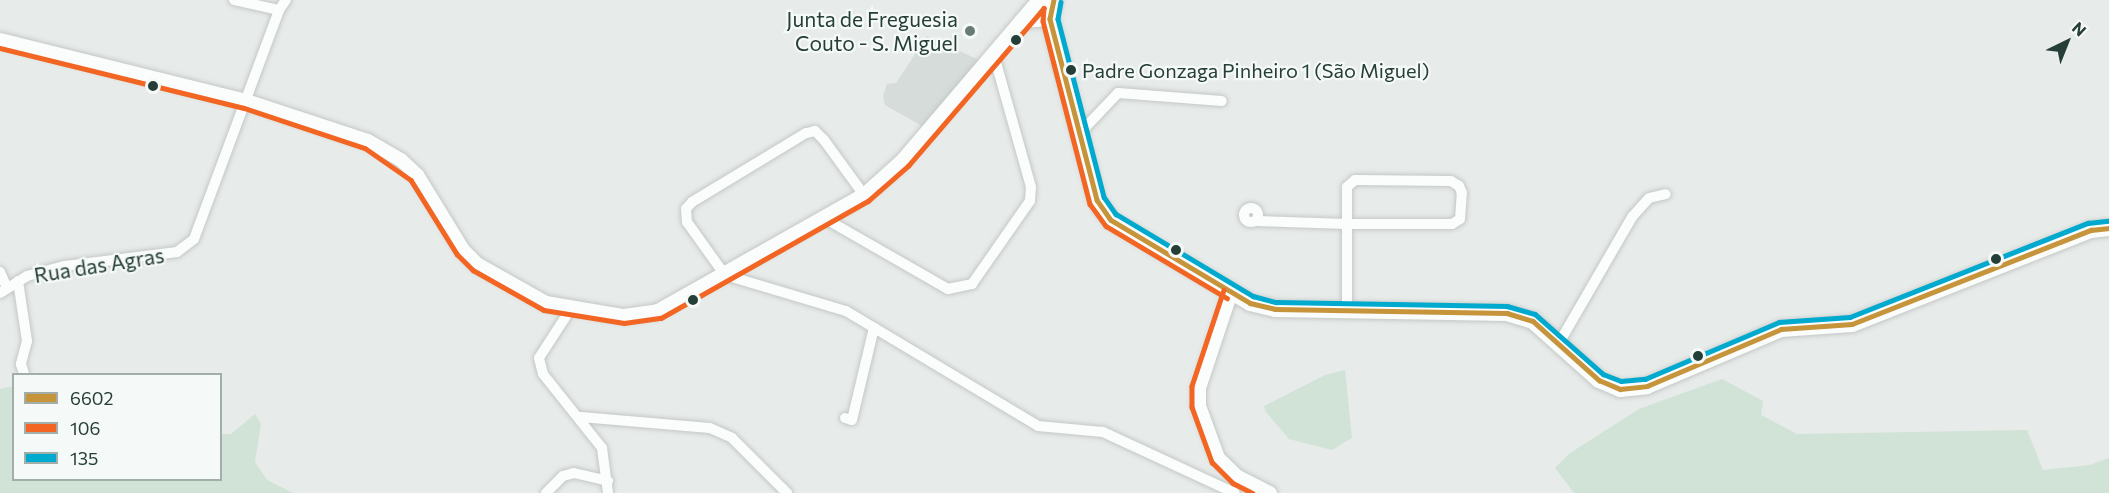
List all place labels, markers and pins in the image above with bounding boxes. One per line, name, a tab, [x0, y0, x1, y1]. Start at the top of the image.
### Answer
place label: Junta de Freguesia Couto - S. Miguel	[786, 6, 958, 56]
marker: Junta de Freguesia Couto - S. Miguel	[963, 24, 977, 38]
unlabelled marker	[1010, 34, 1022, 46]
place label: Padre Gonzaga Pinheiro 1 (São Miguel)	[1082, 58, 1429, 82]
marker: Padre Gonzaga Pinheiro 1 (São Miguel)	[1065, 64, 1077, 76]
unlabelled marker	[147, 80, 159, 92]
unlabelled marker	[1170, 244, 1182, 256]
unlabelled marker	[1990, 253, 2002, 265]
unlabelled marker	[687, 294, 699, 306]
unlabelled marker	[1692, 350, 1704, 362]

